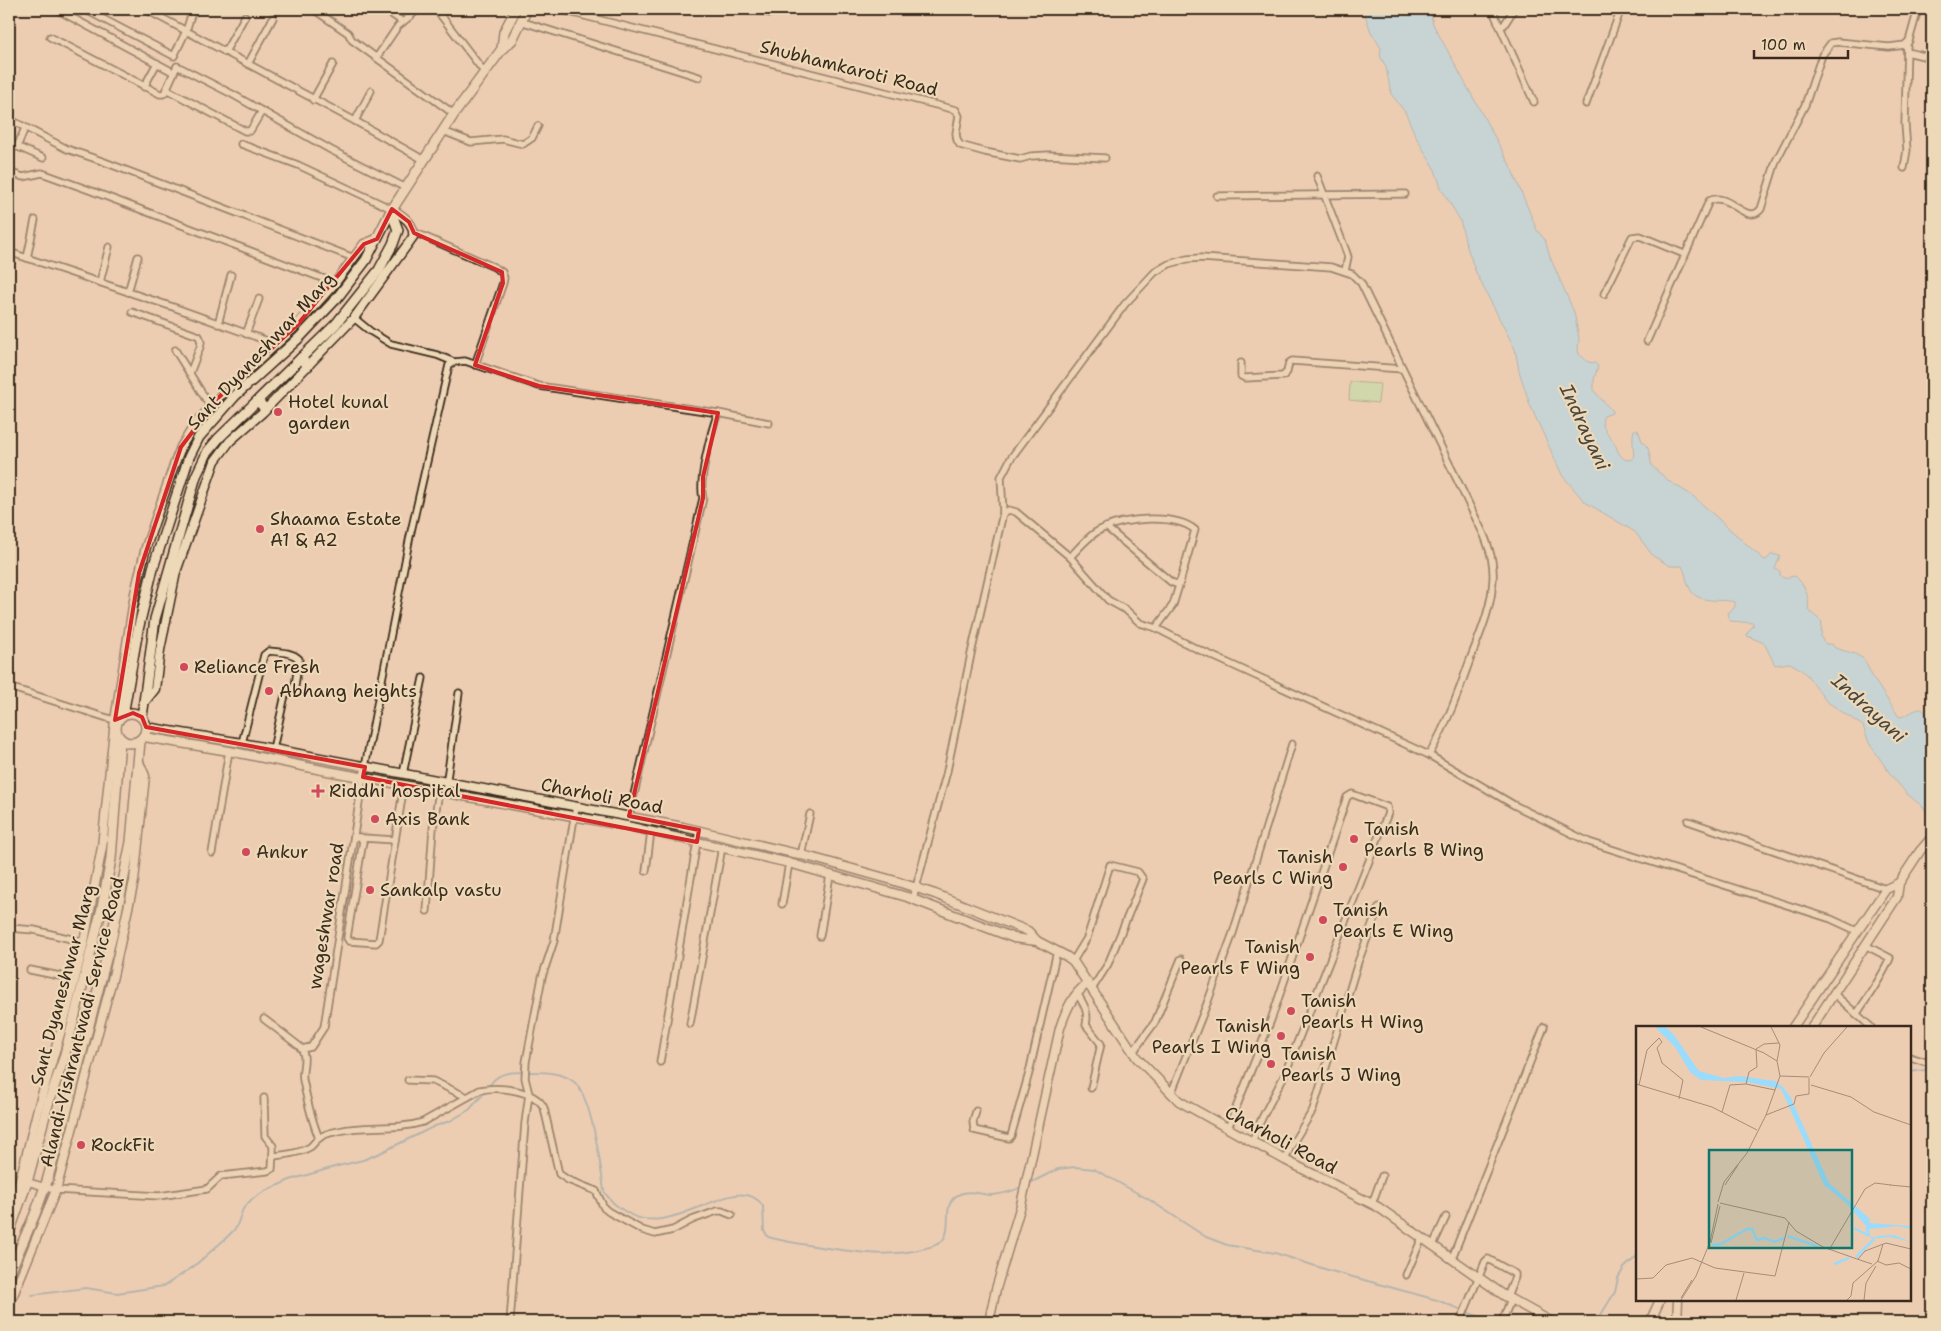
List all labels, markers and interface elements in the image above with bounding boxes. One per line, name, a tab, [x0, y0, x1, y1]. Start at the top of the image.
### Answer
scale bar	[1754, 28, 1847, 60]
street label: Shubhamkaroti Road	[758, 34, 940, 102]
text: 100 m	[1761, 35, 1806, 55]
street label: Sant Dyaneshwar Marg	[182, 267, 340, 435]
water label: Indrayani	[1554, 379, 1616, 475]
place label: Hotel kunal garden	[288, 390, 389, 435]
marker: Hotel kunal garden	[272, 406, 284, 418]
place label: Shaama Estate A1 & A2	[270, 507, 402, 552]
marker: Shaama Estate A1 & A2	[254, 523, 266, 535]
place label: Reliance Fresh	[194, 655, 320, 679]
marker: Reliance Fresh	[178, 661, 190, 673]
water label: Indrayani	[1826, 667, 1912, 749]
place label: Abhang heights	[279, 679, 417, 703]
marker: Abhang heights	[263, 685, 275, 697]
street label: Charholi Road	[539, 772, 665, 820]
place label: Riddhi hospital	[329, 779, 461, 803]
marker: Riddhi hospital	[311, 784, 325, 798]
place label: Axis Bank	[385, 807, 470, 831]
marker: Axis Bank	[369, 813, 381, 825]
place label: Tanish Pearls B Wing	[1364, 817, 1484, 862]
marker: Tanish Pearls B Wing	[1348, 833, 1360, 845]
place label: Ankur	[256, 840, 309, 864]
street label: wageshwar road	[303, 841, 349, 991]
place label: Tanish Pearls C Wing	[1213, 845, 1333, 890]
marker: Ankur	[240, 846, 252, 858]
marker: Tanish Pearls C Wing	[1337, 861, 1349, 873]
street label: Alandi-Vishrantwadi Service Road	[34, 874, 130, 1170]
place label: Sankalp vastu	[380, 878, 502, 902]
street label: Sant Dyaneshwar Marg	[25, 882, 101, 1088]
marker: Sankalp vastu	[364, 884, 376, 896]
place label: Tanish Pearls E Wing	[1333, 898, 1454, 943]
marker: Tanish Pearls E Wing	[1317, 914, 1329, 926]
place label: Tanish Pearls F Wing	[1181, 935, 1300, 980]
marker: Tanish Pearls F Wing	[1304, 951, 1316, 963]
place label: Tanish Pearls H Wing	[1301, 989, 1423, 1034]
marker: Tanish Pearls H Wing	[1285, 1005, 1297, 1017]
place label: Tanish Pearls I Wing	[1152, 1014, 1271, 1059]
inset map	[1636, 1026, 1911, 1301]
marker: Tanish Pearls I Wing	[1275, 1030, 1287, 1042]
place label: Tanish Pearls J Wing	[1281, 1042, 1401, 1087]
marker: Tanish Pearls J Wing	[1265, 1058, 1277, 1070]
street label: Charholi Road	[1221, 1100, 1341, 1180]
place label: RockFit	[91, 1133, 155, 1157]
marker: RockFit	[75, 1139, 87, 1151]

